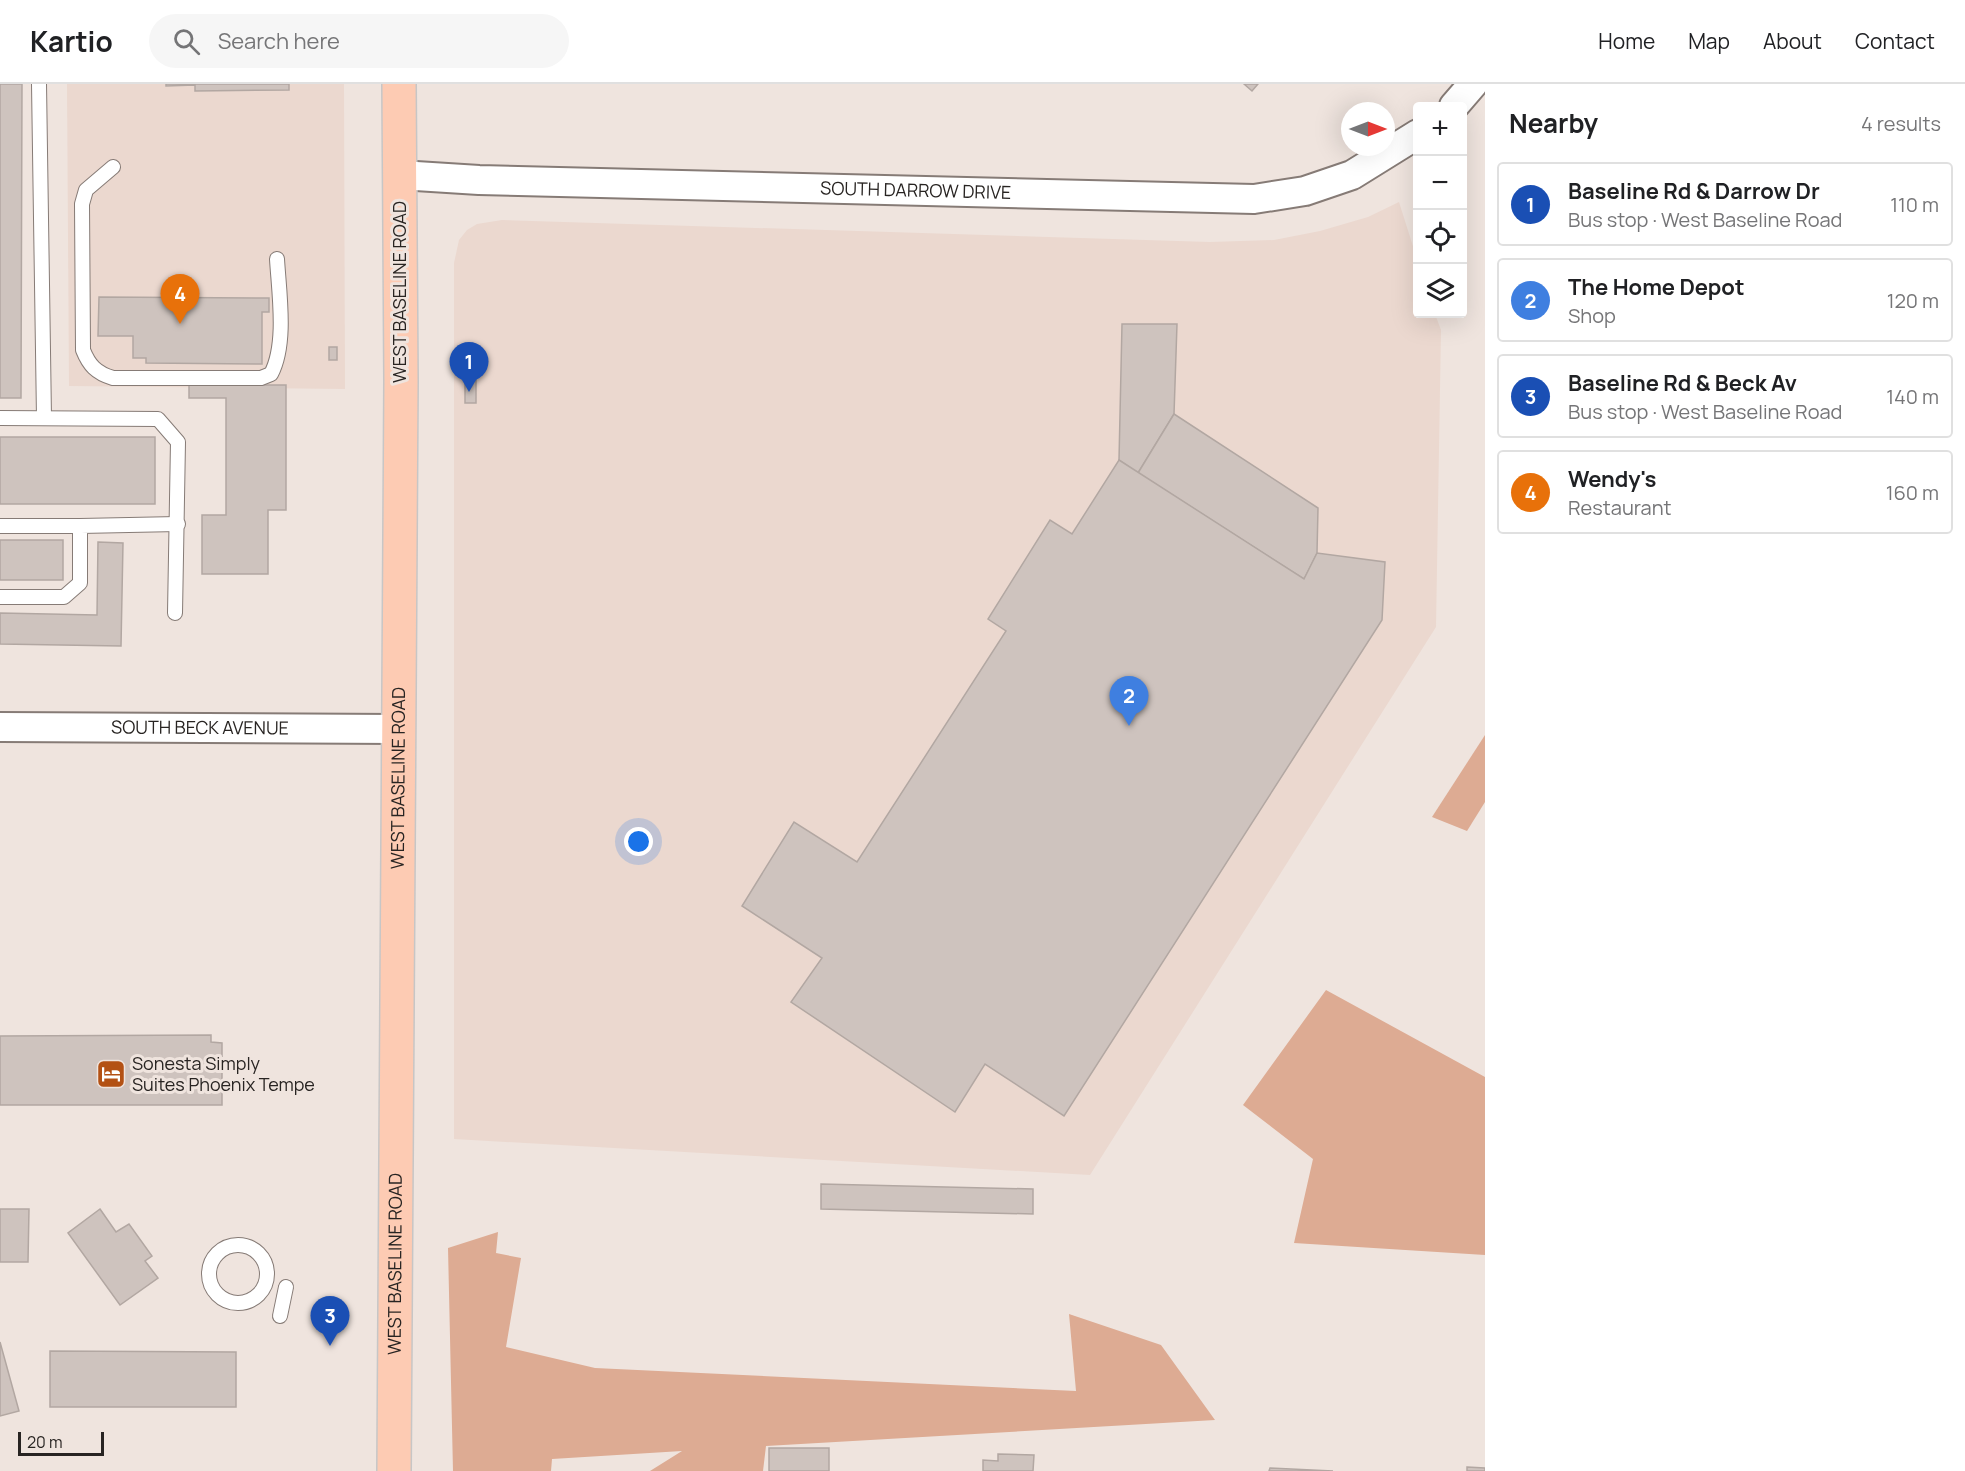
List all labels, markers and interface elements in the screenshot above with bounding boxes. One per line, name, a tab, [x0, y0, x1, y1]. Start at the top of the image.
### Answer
search box	[149, 14, 569, 68]
text: Kartio	[30, 22, 113, 60]
icon: search	[170, 25, 203, 58]
text: Search here	[218, 26, 340, 56]
text: Home	[1598, 27, 1655, 55]
text: Map	[1688, 27, 1730, 55]
text: About	[1763, 27, 1822, 55]
text: Contact	[1855, 27, 1935, 55]
north arrow	[1341, 102, 1395, 156]
map controls	[1413, 102, 1467, 318]
button: +	[1413, 102, 1467, 156]
text: Nearby	[1509, 105, 1598, 141]
text: 4 results	[1861, 110, 1941, 137]
button: −	[1413, 156, 1467, 210]
street label: SOUTH DARROW DRIVE	[820, 175, 1012, 204]
text: Baseline Rd & Darrow Dr	[1568, 176, 1820, 206]
text: 1	[1526, 191, 1535, 218]
text: 110 m	[1890, 191, 1939, 218]
street label: WEST BASELINE ROAD	[387, 201, 411, 383]
text: Bus stop · West Baseline Road	[1568, 206, 1842, 233]
button: locate	[1413, 210, 1467, 264]
button: layers	[1413, 264, 1467, 318]
text: The Home Depot	[1568, 272, 1744, 302]
pin: 4	[160, 274, 200, 324]
text: 2	[1525, 287, 1536, 314]
text: 120 m	[1887, 287, 1939, 314]
text: Shop	[1568, 302, 1616, 329]
pin: 1	[450, 342, 488, 392]
text: Baseline Rd & Beck Av	[1568, 368, 1797, 398]
text: 3	[1525, 383, 1536, 410]
text: 140 m	[1886, 383, 1939, 410]
text: Bus stop · West Baseline Road	[1568, 398, 1842, 425]
text: Wendy's	[1568, 464, 1656, 494]
text: 4	[1524, 479, 1537, 506]
text: 160 m	[1886, 479, 1939, 506]
text: Restaurant	[1568, 494, 1672, 521]
pin: 2	[1110, 676, 1148, 726]
street label: WEST BASELINE ROAD	[385, 687, 410, 869]
street label: SOUTH BECK AVENUE	[111, 715, 289, 739]
your location	[624, 827, 653, 856]
place label: Sonesta Simply Suites Phoenix Tempe	[132, 1051, 315, 1096]
hotel icon: Sonesta Simply Suites Phoenix Tempe	[95, 1058, 127, 1090]
street label: WEST BASELINE ROAD	[382, 1173, 407, 1355]
pin: 3	[310, 1296, 350, 1346]
scale bar	[18, 1429, 104, 1456]
text: 20 m	[27, 1431, 63, 1453]

